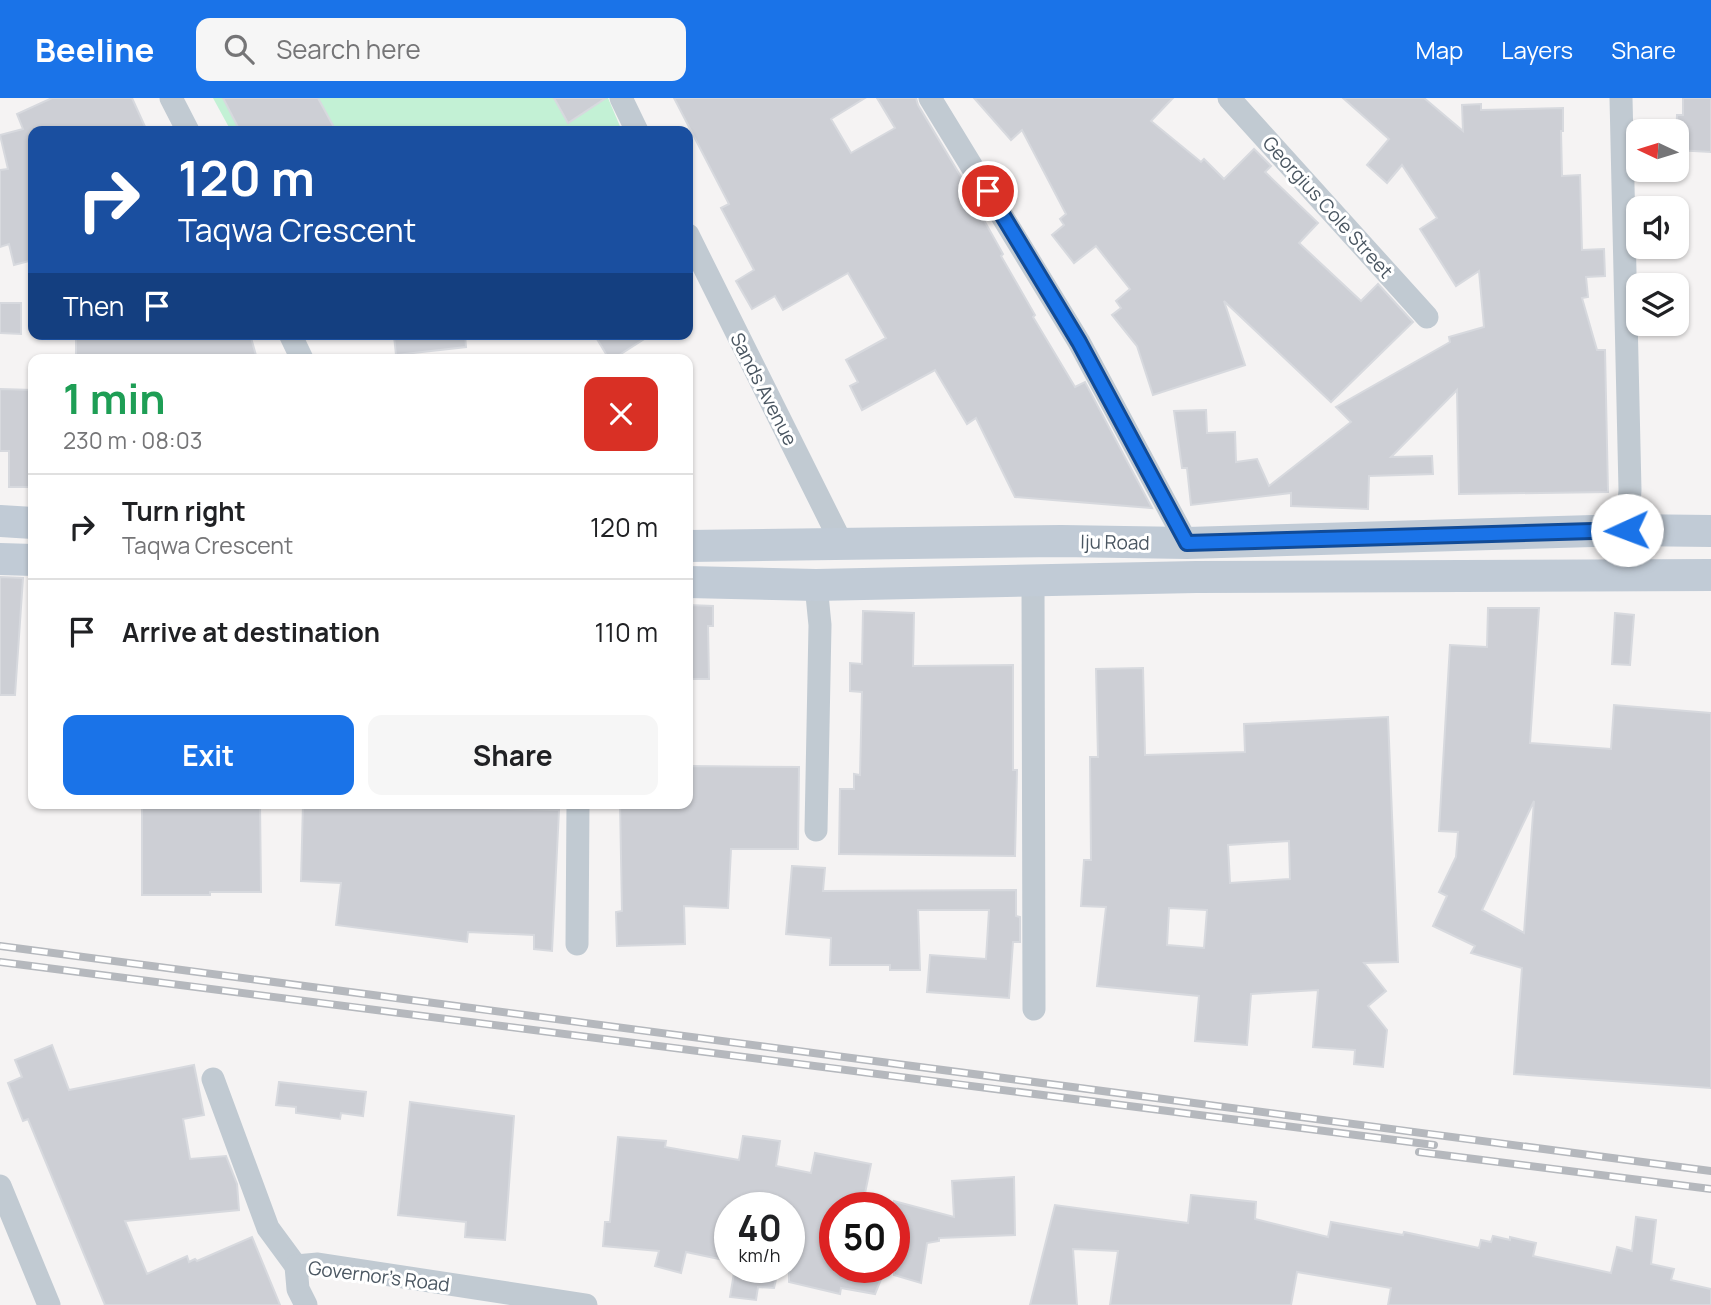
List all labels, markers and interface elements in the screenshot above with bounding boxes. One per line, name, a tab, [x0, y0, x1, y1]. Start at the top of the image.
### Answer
search box	[196, 18, 686, 81]
text: Beeline	[35, 27, 154, 72]
icon: search	[220, 30, 258, 68]
text: Search here	[276, 31, 421, 67]
text: Map	[1416, 33, 1463, 66]
text: Layers	[1501, 33, 1573, 66]
text: Share	[1611, 33, 1676, 66]
north arrow	[1626, 119, 1689, 182]
map controls	[1626, 119, 1689, 336]
street label: Georgius Cole Street	[1257, 130, 1399, 284]
text: 120 m	[178, 144, 315, 211]
icon: right	[63, 154, 154, 245]
pin	[958, 161, 1018, 221]
icon: arrive	[969, 172, 1007, 210]
button: sound	[1626, 196, 1689, 259]
text: Taqwa Crescent	[178, 208, 416, 252]
button: layers	[1626, 273, 1689, 336]
icon: arrive	[138, 287, 176, 325]
text: Then	[63, 288, 124, 324]
street label: Sands Avenue	[724, 328, 804, 450]
text: 1 min	[63, 369, 166, 427]
button: close	[584, 377, 658, 451]
text: 230 m · 08:03	[63, 424, 202, 456]
text: Turn right	[122, 493, 246, 529]
position arrow	[1590, 493, 1664, 567]
icon: right	[63, 508, 101, 546]
text: 120 m	[590, 509, 658, 545]
street label: Iju Road	[1080, 528, 1150, 556]
text: Taqwa Crescent	[122, 529, 293, 561]
icon: arrive	[63, 613, 101, 651]
text: Arrive at destination	[122, 614, 380, 650]
text: 110 m	[595, 614, 658, 650]
button: Exit	[63, 715, 354, 795]
button: Share	[368, 715, 658, 795]
speed limit sign: 50	[819, 1192, 910, 1283]
text: 40	[737, 1204, 782, 1252]
text: km/h	[739, 1243, 780, 1267]
street label: Governor's Road	[307, 1254, 451, 1298]

